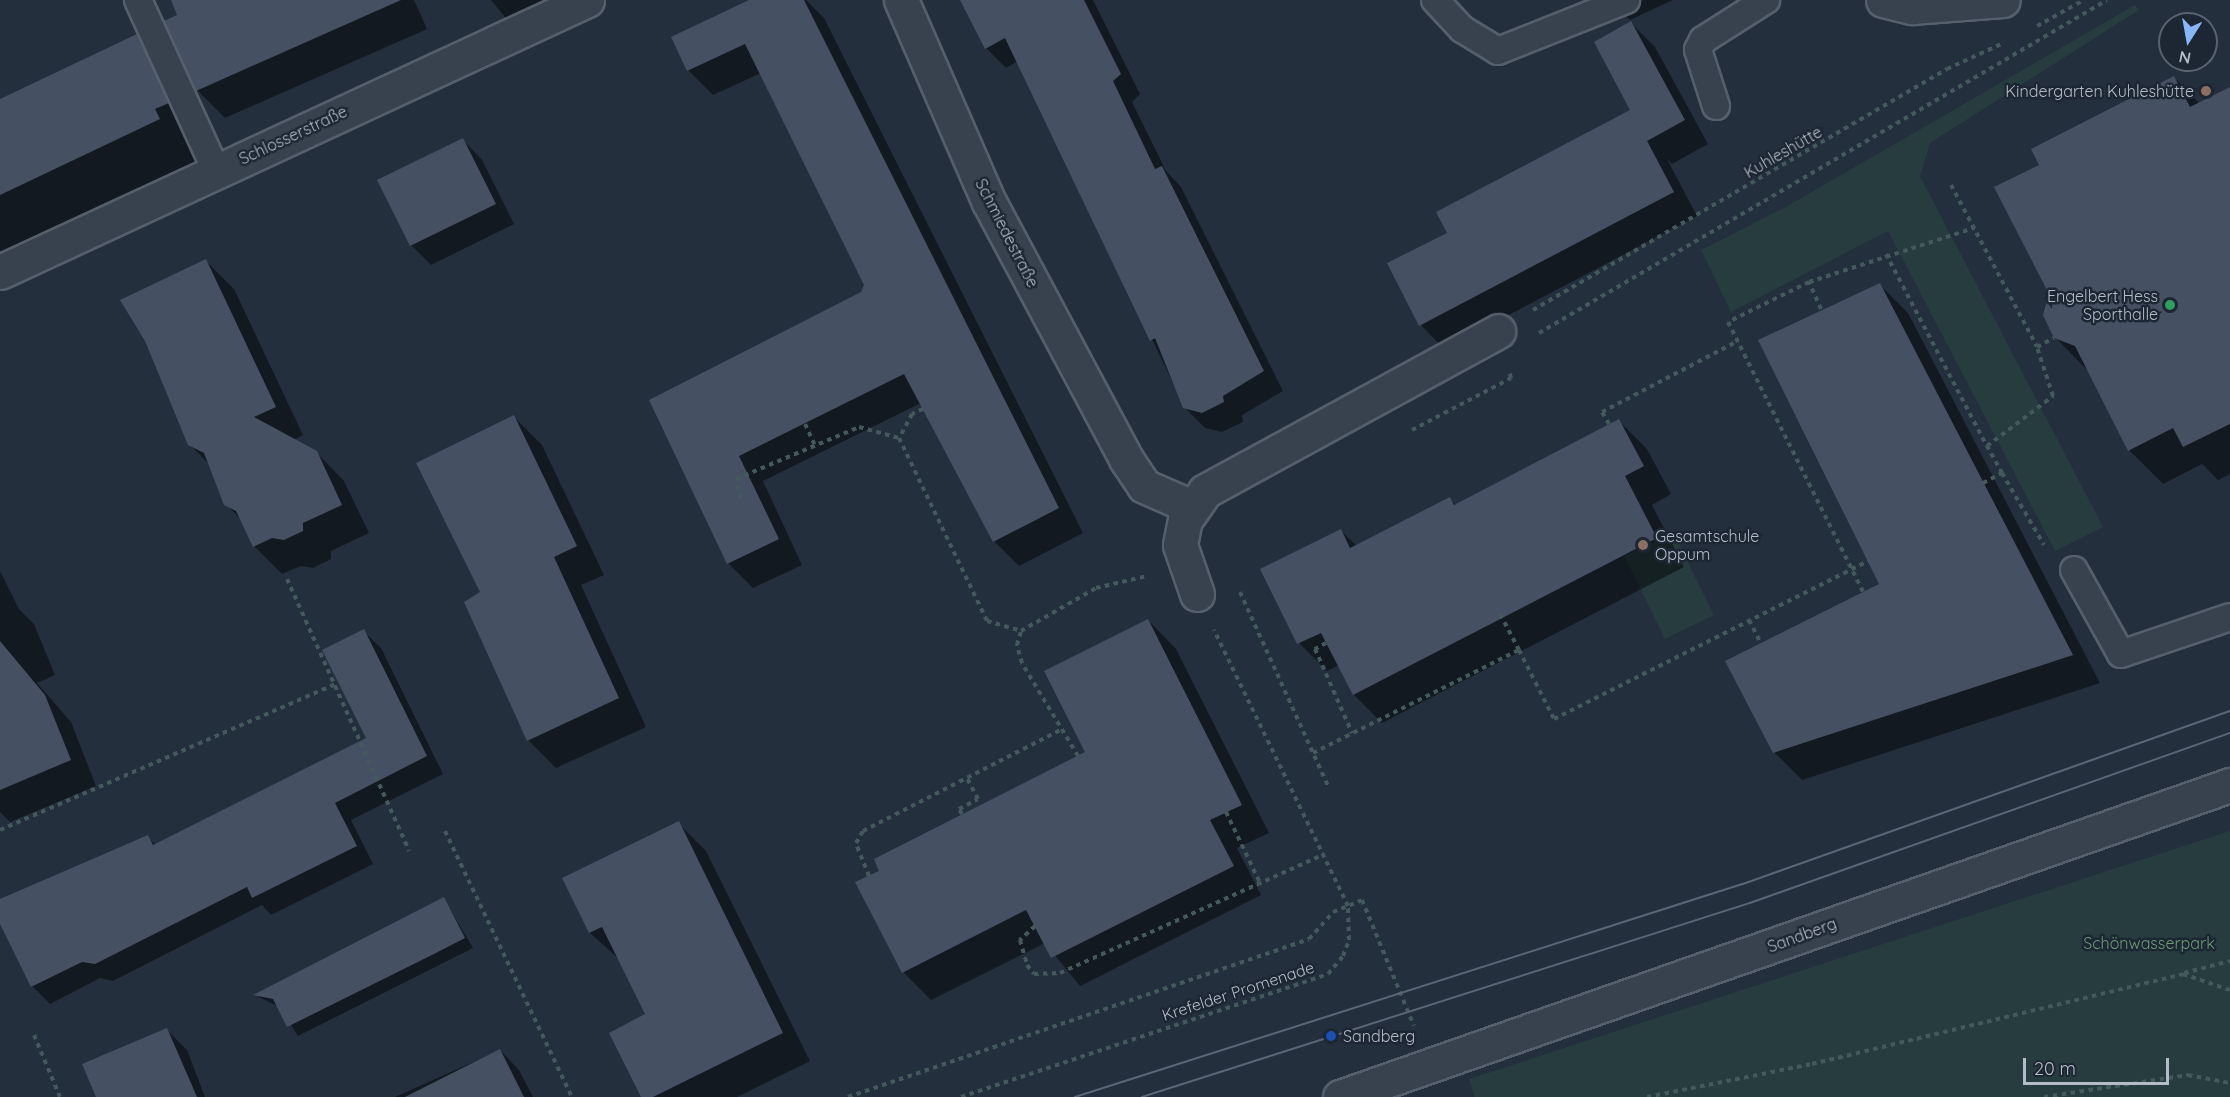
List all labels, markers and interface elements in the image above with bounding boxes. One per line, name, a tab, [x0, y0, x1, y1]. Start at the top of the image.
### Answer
north arrow	[2158, 12, 2218, 72]
text: N	[2177, 47, 2193, 69]
place label: Kindergarten Kuhleshütte	[2005, 81, 2194, 101]
marker: Kindergarten Kuhleshütte	[2199, 84, 2213, 98]
street label: Schlosserstraße	[236, 102, 350, 168]
street label: Kuhleshütte	[1741, 122, 1825, 182]
street label: Schmiedestraße	[971, 175, 1043, 291]
place label: Engelbert Hess Sporthalle	[2047, 286, 2158, 324]
marker: Engelbert Hess Sporthalle	[2163, 298, 2177, 312]
place label: Gesamtschule Oppum	[1655, 526, 1759, 564]
marker: Gesamtschule Oppum	[1636, 538, 1650, 552]
street label: Sandberg	[1765, 914, 1839, 956]
park label: Schönwasserpark	[2083, 933, 2215, 953]
street label: Krefelder Promenade	[1160, 957, 1316, 1025]
place label: Sandberg	[1343, 1026, 1415, 1046]
marker: Sandberg	[1324, 1029, 1338, 1043]
scale bar	[2026, 1046, 2172, 1084]
text: 20 m	[2034, 1057, 2076, 1080]

